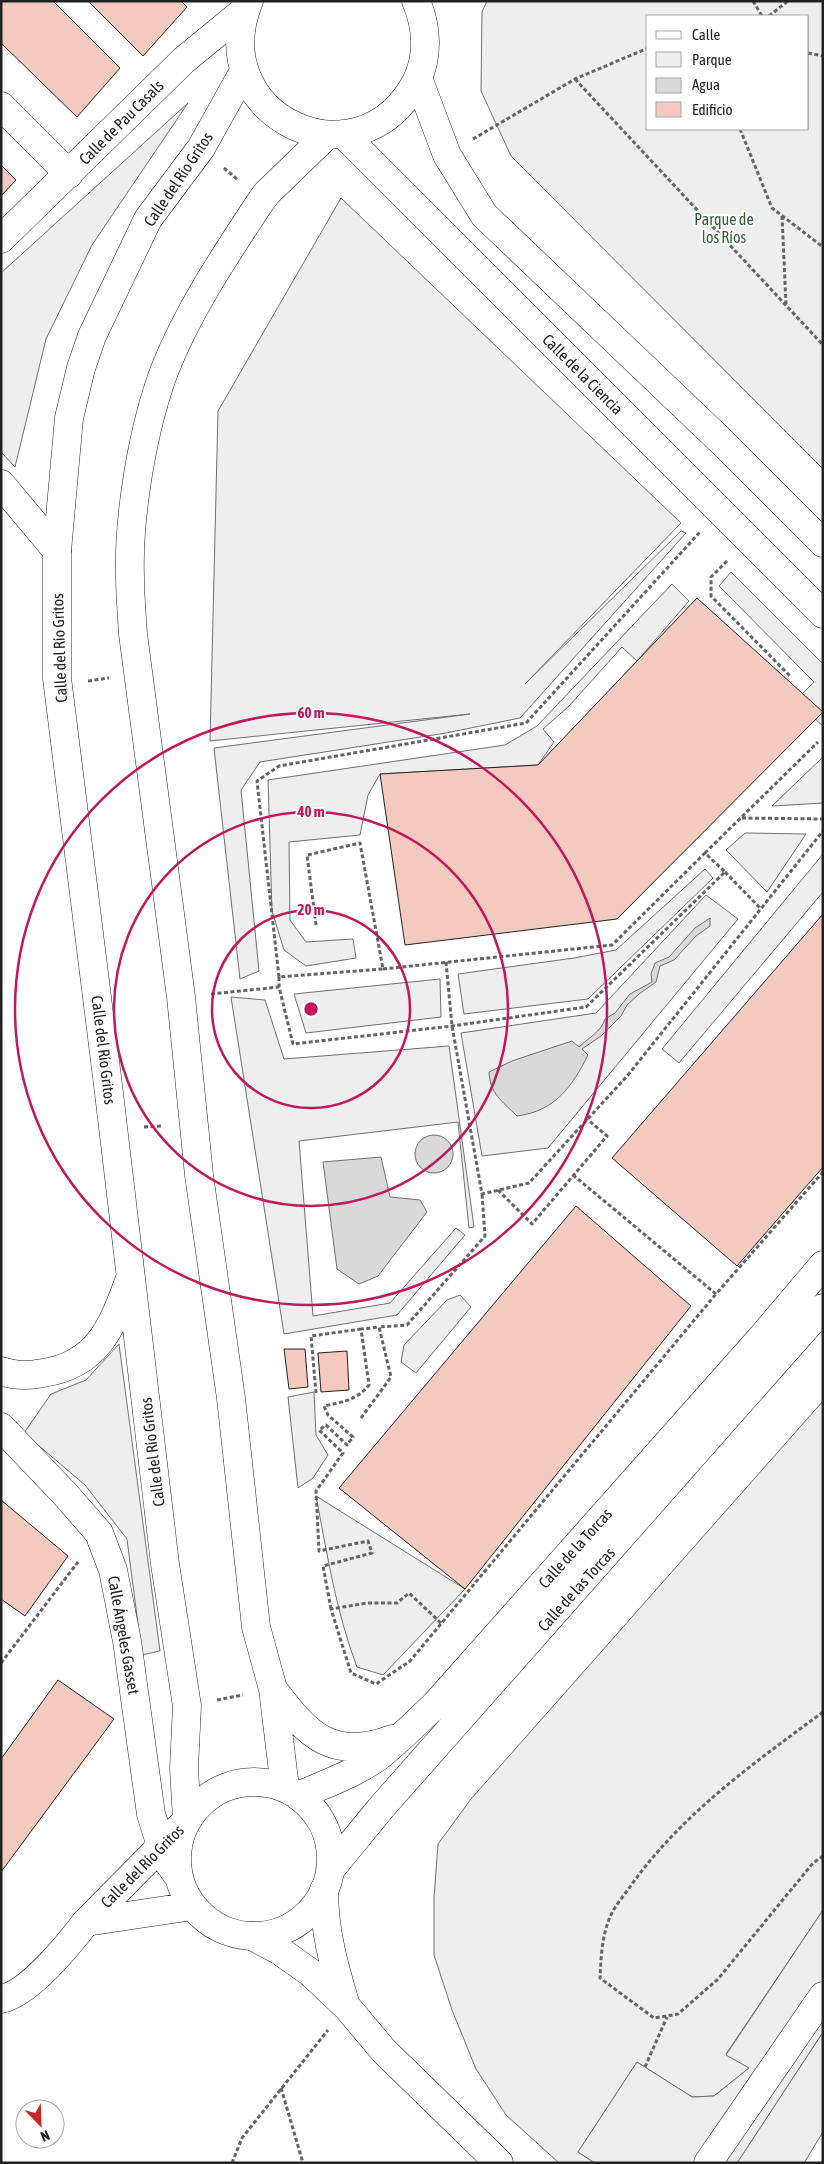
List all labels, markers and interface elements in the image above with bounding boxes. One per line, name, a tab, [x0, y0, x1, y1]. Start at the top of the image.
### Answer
legend	[646, 15, 809, 130]
text: Calle	[692, 26, 721, 43]
text: Parque	[692, 51, 732, 68]
street label: Calle de Pau Casals	[75, 76, 167, 168]
text: Agua	[692, 76, 720, 93]
text: Edificio	[692, 101, 733, 118]
street label: Calle del Río Gritos	[140, 128, 216, 229]
park label: Parque de los Ríos	[694, 210, 754, 246]
street label: Calle de la Ciencia	[539, 330, 627, 418]
street label: Calle del Río Gritos	[48, 593, 70, 703]
text: 60 m	[298, 704, 325, 721]
text: 40 m	[297, 803, 325, 820]
text: 20 m	[298, 901, 325, 918]
street label: Calle del Río Gritos	[88, 995, 120, 1106]
centre of rings	[302, 1000, 320, 1018]
street label: Calle del Río Gritos	[136, 1396, 168, 1507]
street label: Calle de la Torcas	[535, 1504, 616, 1591]
street label: Calle de las Torcas	[534, 1543, 618, 1635]
street label: Calle Ángeles Gasset	[104, 1574, 143, 1696]
street label: Calle del Río Gritos	[97, 1821, 187, 1911]
north arrow	[15, 2099, 65, 2149]
text: N	[38, 2127, 52, 2145]

